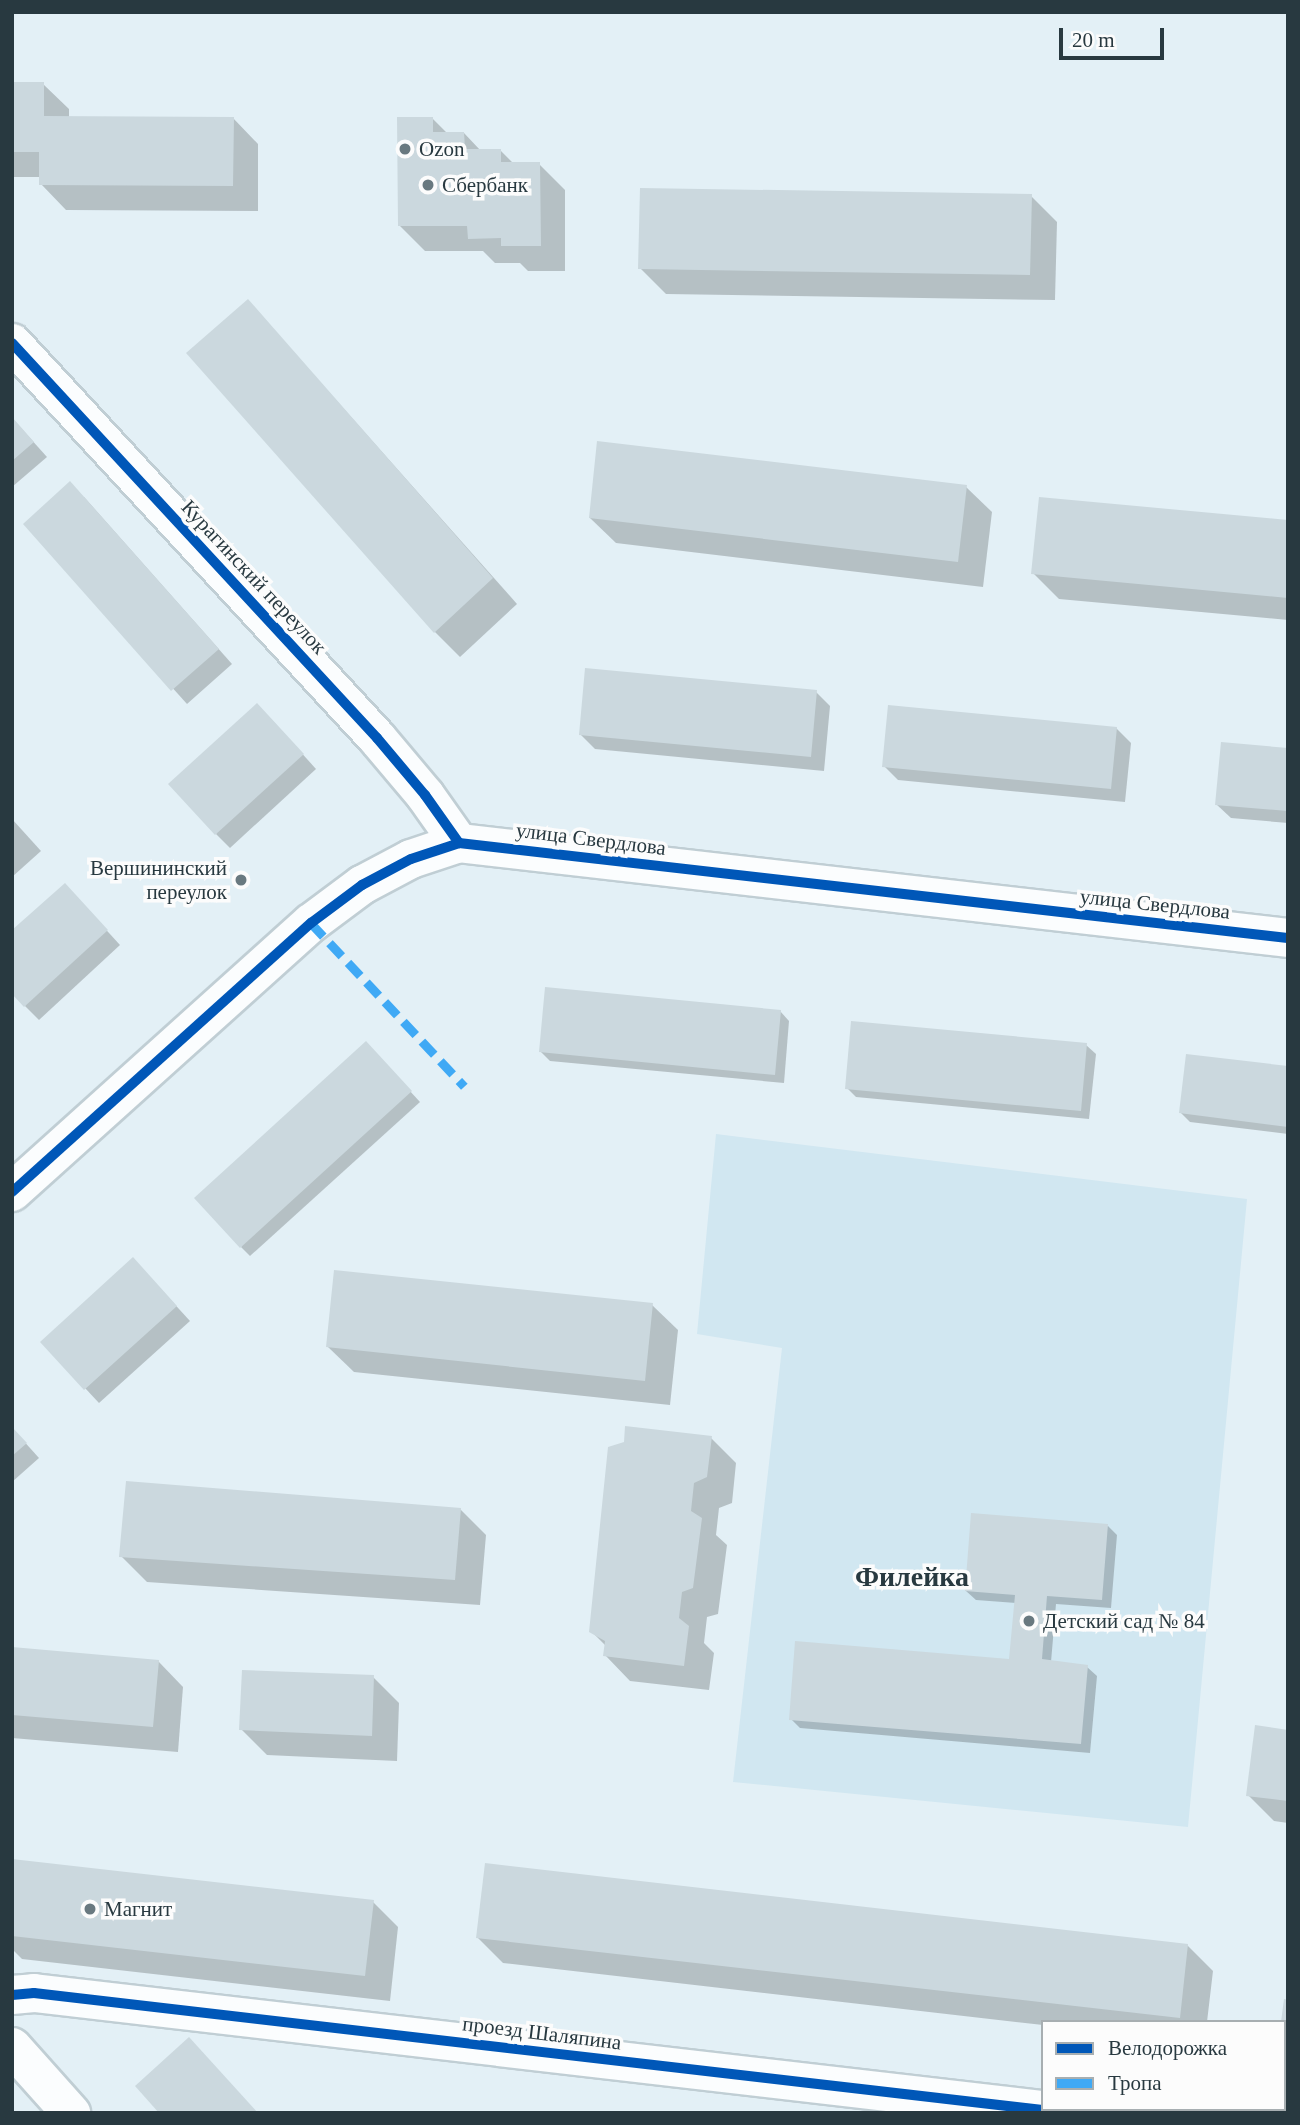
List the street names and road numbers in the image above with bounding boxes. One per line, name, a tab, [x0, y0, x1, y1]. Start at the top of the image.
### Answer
street label: Курагинский переулок	[176, 495, 332, 659]
street label: улица Свердлова	[514, 817, 668, 861]
street label: улица Свердлова	[1079, 884, 1231, 924]
street label: проезд Шаляпина	[461, 2011, 623, 2055]

